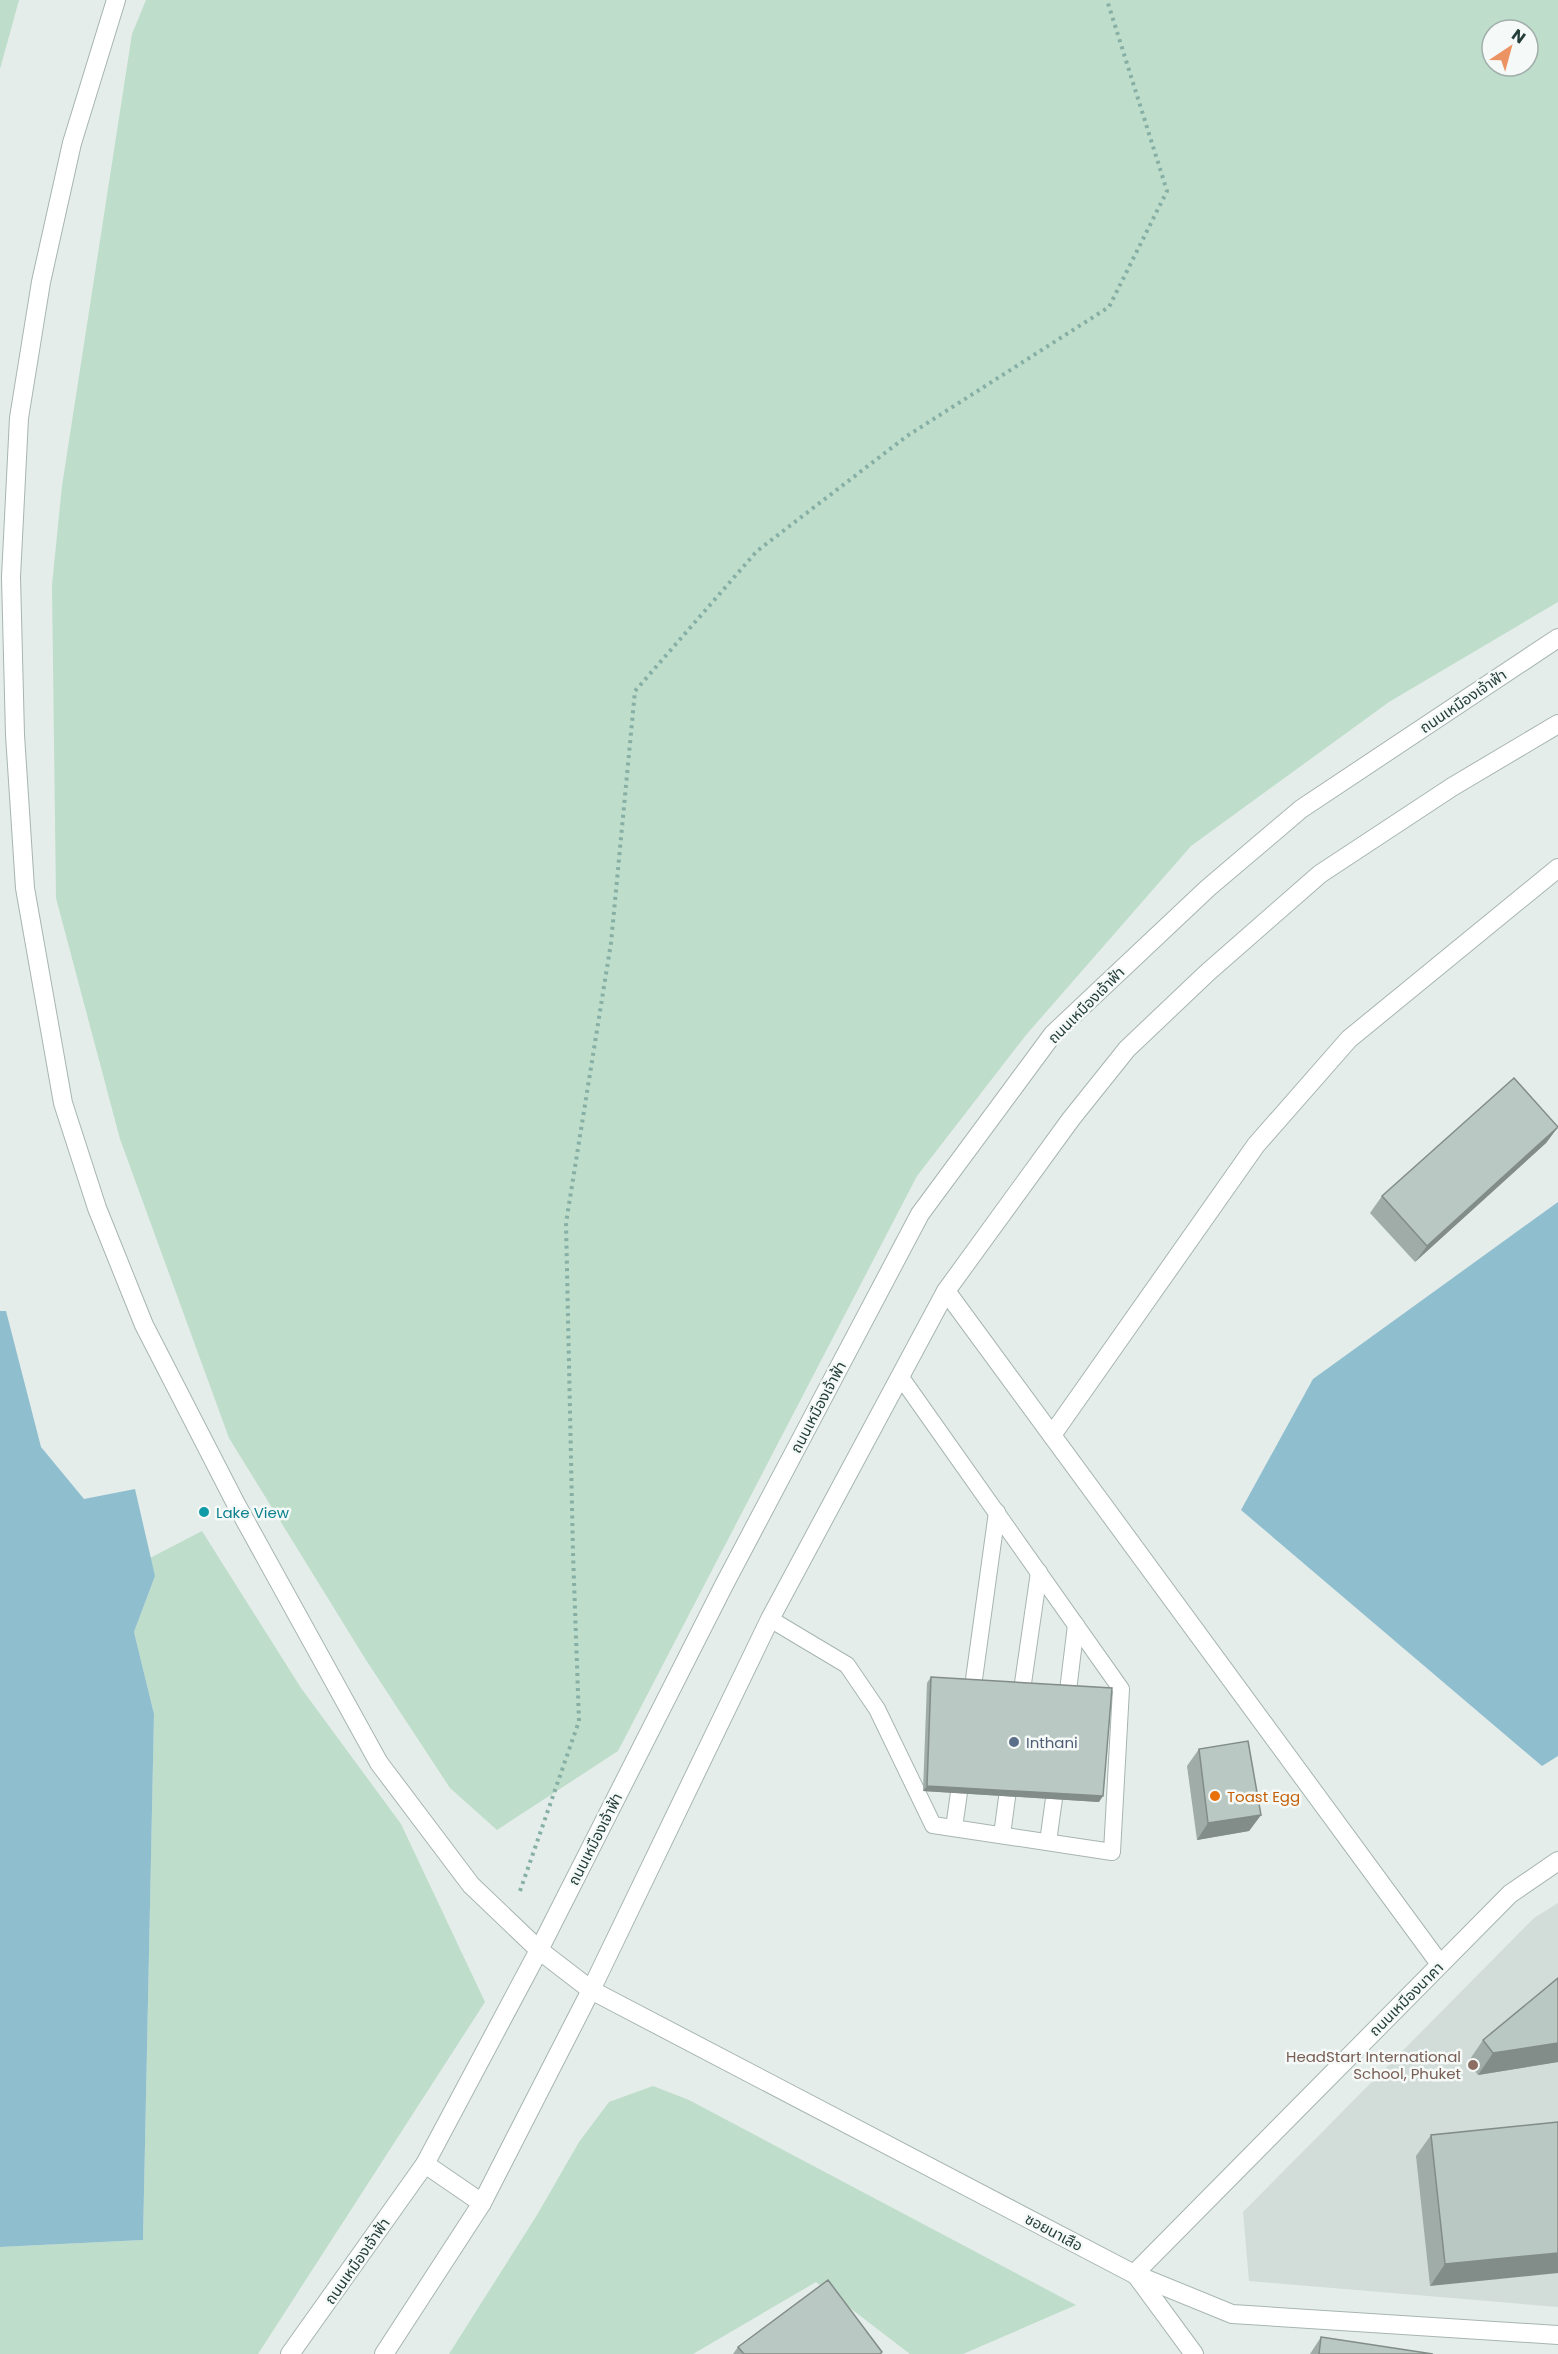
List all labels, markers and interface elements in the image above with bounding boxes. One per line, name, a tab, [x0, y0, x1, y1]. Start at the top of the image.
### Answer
north arrow	[1480, 18, 1540, 78]
text: N	[1507, 23, 1530, 49]
street label: ถนนเหมืองเจ้าฟ้า	[1415, 664, 1511, 738]
street label: ถนนเหมืองเจ้าฟ้า	[1043, 962, 1129, 1048]
street label: ถนนเหมืองเจ้าฟ้า	[785, 1358, 851, 1456]
place label: Lake View	[216, 1502, 290, 1523]
marker: Lake View	[197, 1505, 211, 1519]
place label: Inthani	[1026, 1732, 1078, 1753]
marker: Inthani	[1007, 1735, 1021, 1749]
place label: Toast Egg	[1227, 1786, 1300, 1807]
street label: ถนนเหมืองเจ้าฟ้า	[563, 1789, 627, 1889]
marker: Toast Egg	[1208, 1789, 1222, 1803]
street label: ถนนเหมืองนาคา	[1364, 1957, 1448, 2041]
place label: HeadStart International School, Phuket	[1286, 2046, 1461, 2084]
marker: HeadStart International School, Phuket	[1466, 2058, 1480, 2072]
street label: ซอยนาเสือ	[1021, 2208, 1087, 2256]
street label: ถนนเหมืองเจ้าฟ้า	[319, 2214, 395, 2308]

